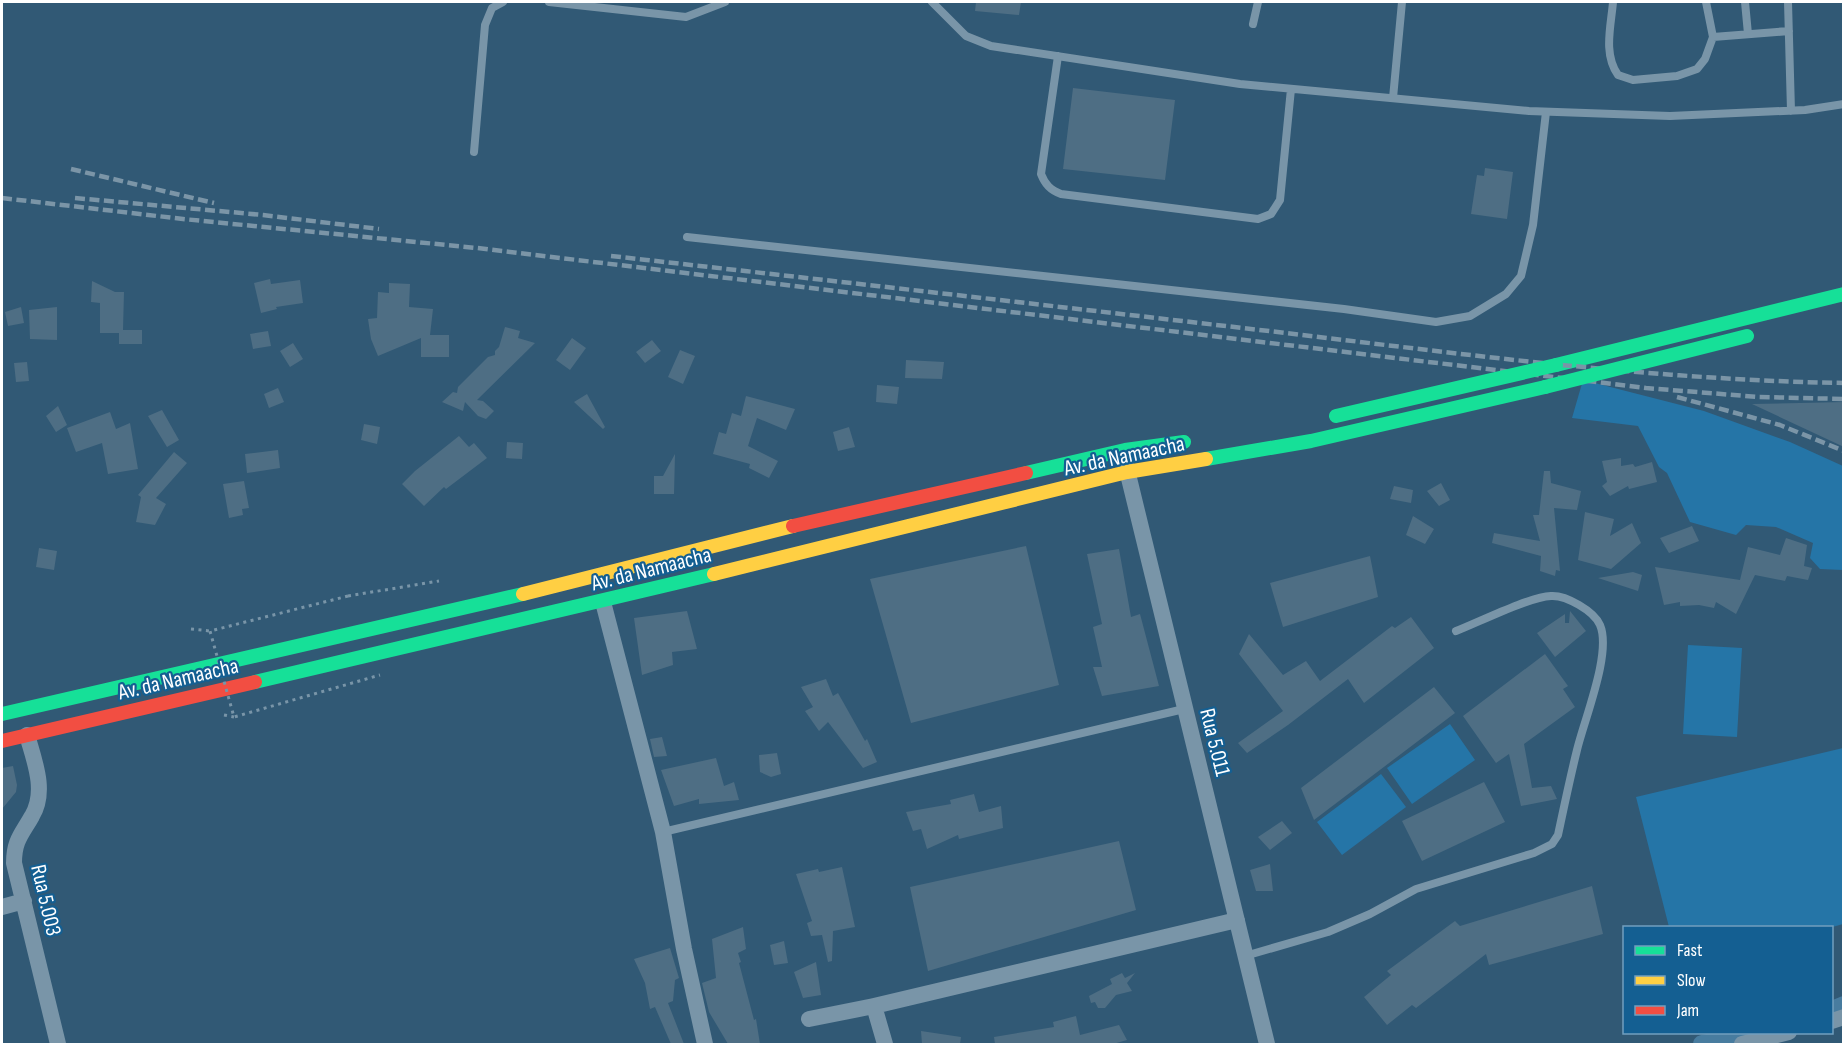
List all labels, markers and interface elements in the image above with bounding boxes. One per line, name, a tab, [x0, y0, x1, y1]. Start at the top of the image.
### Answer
street label: Av. da Namaacha	[1061, 431, 1187, 483]
street label: Av. da Namaacha	[588, 542, 714, 598]
street label: Av. da Namaacha	[115, 653, 241, 707]
street label: Rua 5.011	[1193, 706, 1236, 779]
street label: Rua 5.003	[24, 862, 67, 939]
legend	[1623, 926, 1833, 1034]
text: Fast	[1677, 940, 1703, 961]
text: Slow	[1677, 970, 1706, 991]
text: Jam	[1676, 1000, 1699, 1021]

